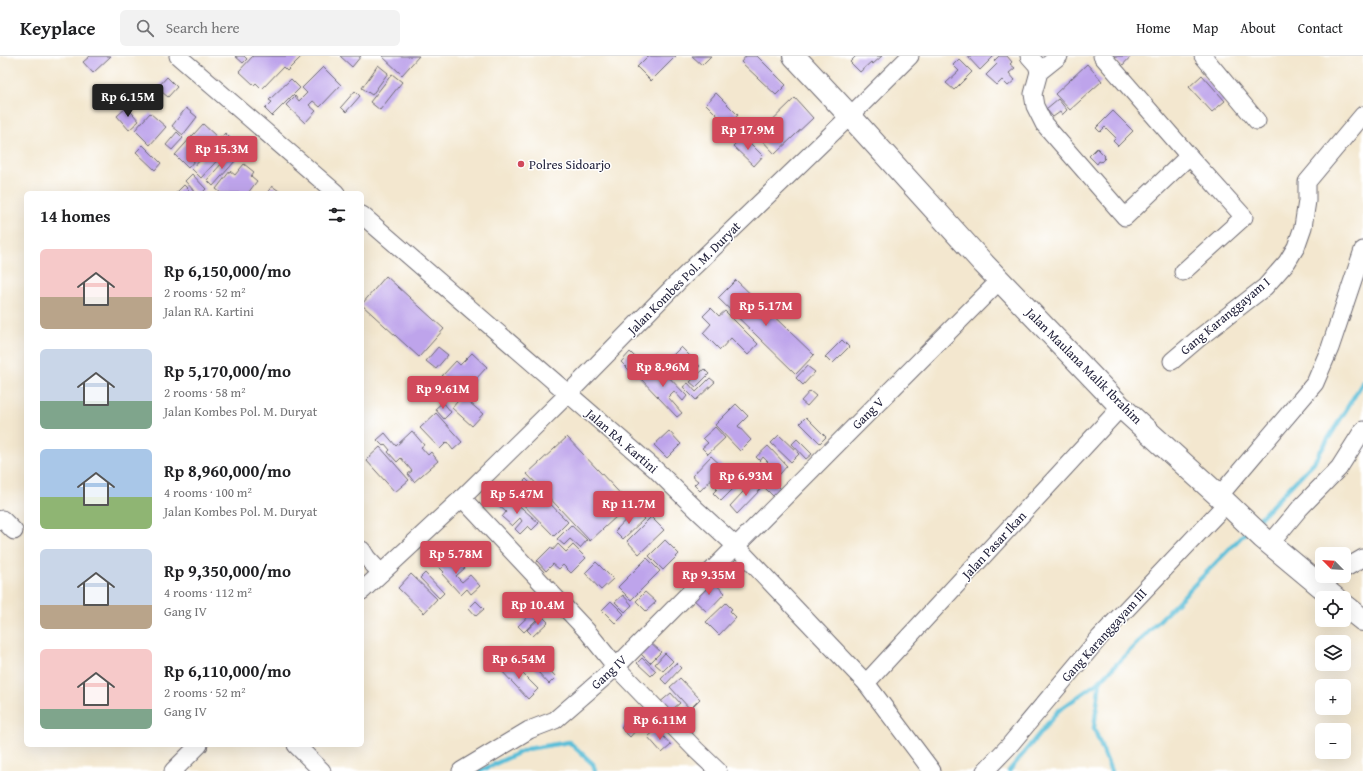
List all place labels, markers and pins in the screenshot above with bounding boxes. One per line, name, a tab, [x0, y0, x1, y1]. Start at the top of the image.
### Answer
pin: Rp 6.15M	[87, 84, 169, 118]
pin: Rp 17.9M	[707, 117, 789, 151]
pin: Rp 15.3M	[181, 136, 263, 170]
place label: Polres Sidoarjo	[529, 155, 611, 174]
marker: Polres Sidoarjo	[516, 159, 526, 169]
pin: Rp 5.17M	[725, 293, 807, 327]
pin: Rp 8.96M	[622, 354, 704, 388]
pin: Rp 9.61M	[402, 376, 484, 410]
pin: Rp 6.93M	[705, 463, 787, 497]
pin: Rp 5.47M	[476, 481, 558, 515]
pin: Rp 11.7M	[588, 491, 670, 525]
pin: Rp 5.78M	[415, 541, 497, 575]
pin: Rp 9.35M	[668, 562, 750, 596]
pin: Rp 10.4M	[497, 592, 579, 626]
pin: Rp 6.54M	[478, 646, 560, 680]
pin: Rp 6.11M	[619, 707, 701, 741]

